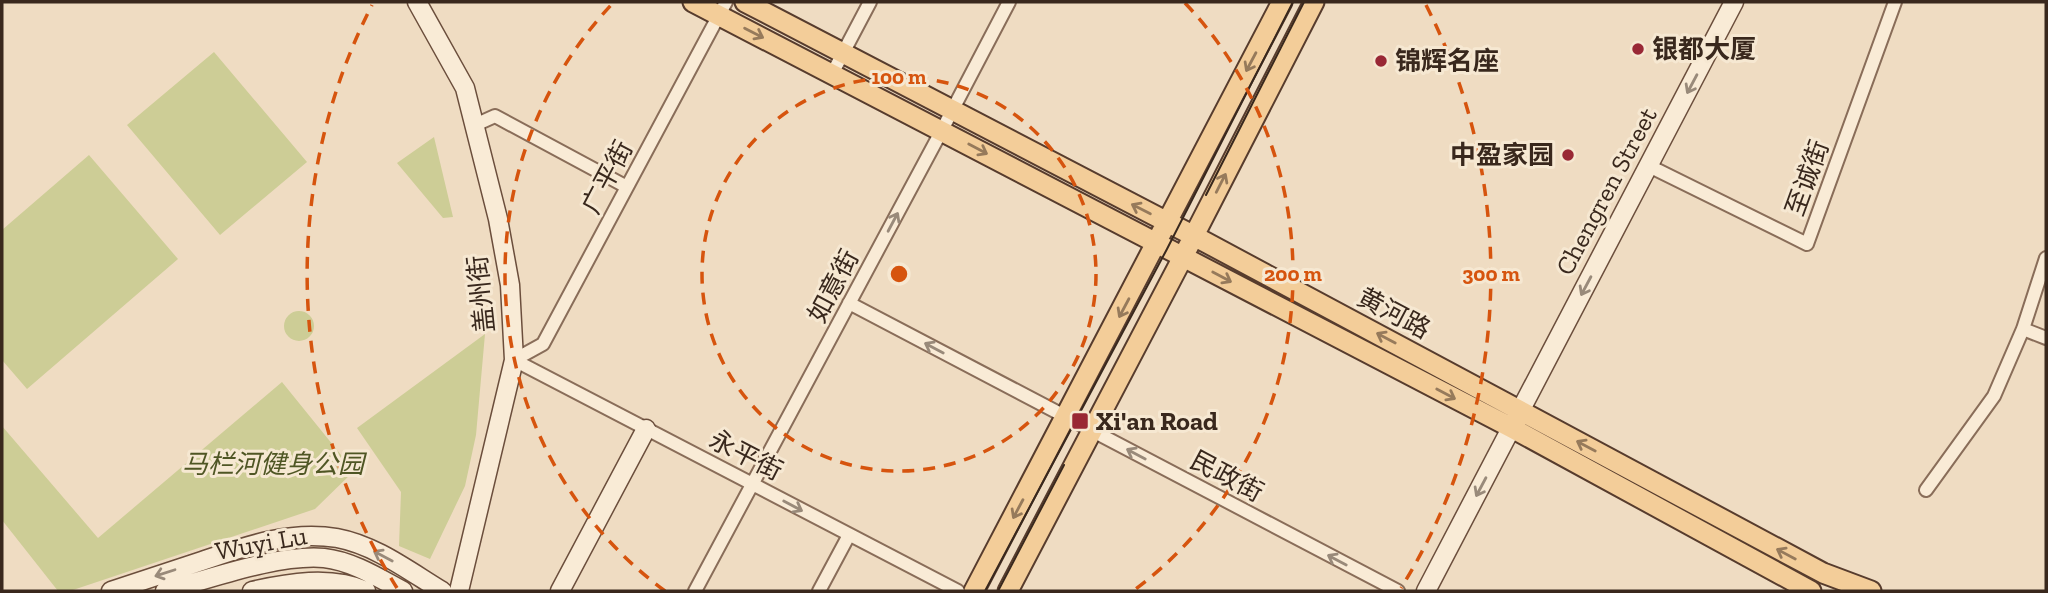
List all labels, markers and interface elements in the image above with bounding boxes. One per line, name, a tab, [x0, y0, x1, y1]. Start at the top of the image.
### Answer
one-way arrow	[743, 27, 763, 41]
place label: 银都大厦	[1652, 33, 1756, 65]
marker: 银都大厦	[1630, 41, 1646, 57]
place label: 锦辉名座	[1395, 45, 1499, 77]
one-way arrow	[1243, 51, 1257, 72]
marker: 锦辉名座	[1373, 53, 1389, 69]
text: 100 m	[872, 64, 927, 89]
one-way arrow	[1684, 73, 1698, 94]
street label: Chengren Street	[1548, 101, 1664, 280]
street label: 广平街	[575, 135, 639, 219]
street label: 至诚街	[1779, 136, 1835, 220]
place label: 中盈家园	[1450, 139, 1554, 171]
one-way arrow	[967, 142, 987, 156]
marker: 中盈家园	[1560, 147, 1576, 163]
one-way arrow	[1214, 173, 1228, 194]
one-way arrow	[1131, 202, 1152, 215]
one-way arrow	[886, 212, 900, 232]
street label: 如意街	[801, 244, 865, 328]
street label: 盖州街	[461, 254, 501, 334]
text: 200 m	[1264, 261, 1322, 286]
text: 300 m	[1462, 261, 1520, 286]
centre of rings	[887, 262, 911, 286]
one-way arrow	[1211, 271, 1232, 285]
one-way arrow	[1579, 275, 1593, 296]
street label: 黄河路	[1352, 281, 1436, 345]
one-way arrow	[1117, 297, 1130, 318]
one-way arrow	[1376, 331, 1396, 345]
one-way arrow	[924, 341, 945, 354]
one-way arrow	[1435, 387, 1455, 401]
place label: Xi'an Road	[1096, 405, 1218, 437]
marker: Xi'an Road	[1070, 411, 1090, 431]
street label: 永平街	[704, 423, 788, 487]
one-way arrow	[1576, 438, 1597, 452]
street label: 民政街	[1185, 444, 1269, 508]
one-way arrow	[1126, 447, 1146, 461]
park label: 马栏河健身公园	[182, 448, 368, 480]
one-way arrow	[1474, 476, 1487, 497]
one-way arrow	[1010, 498, 1024, 519]
one-way arrow	[782, 499, 803, 513]
street label: Wuyi Lu	[213, 519, 310, 567]
one-way arrow	[1777, 546, 1797, 560]
one-way arrow	[373, 549, 394, 563]
one-way arrow	[1327, 552, 1348, 566]
one-way arrow	[154, 568, 176, 580]

